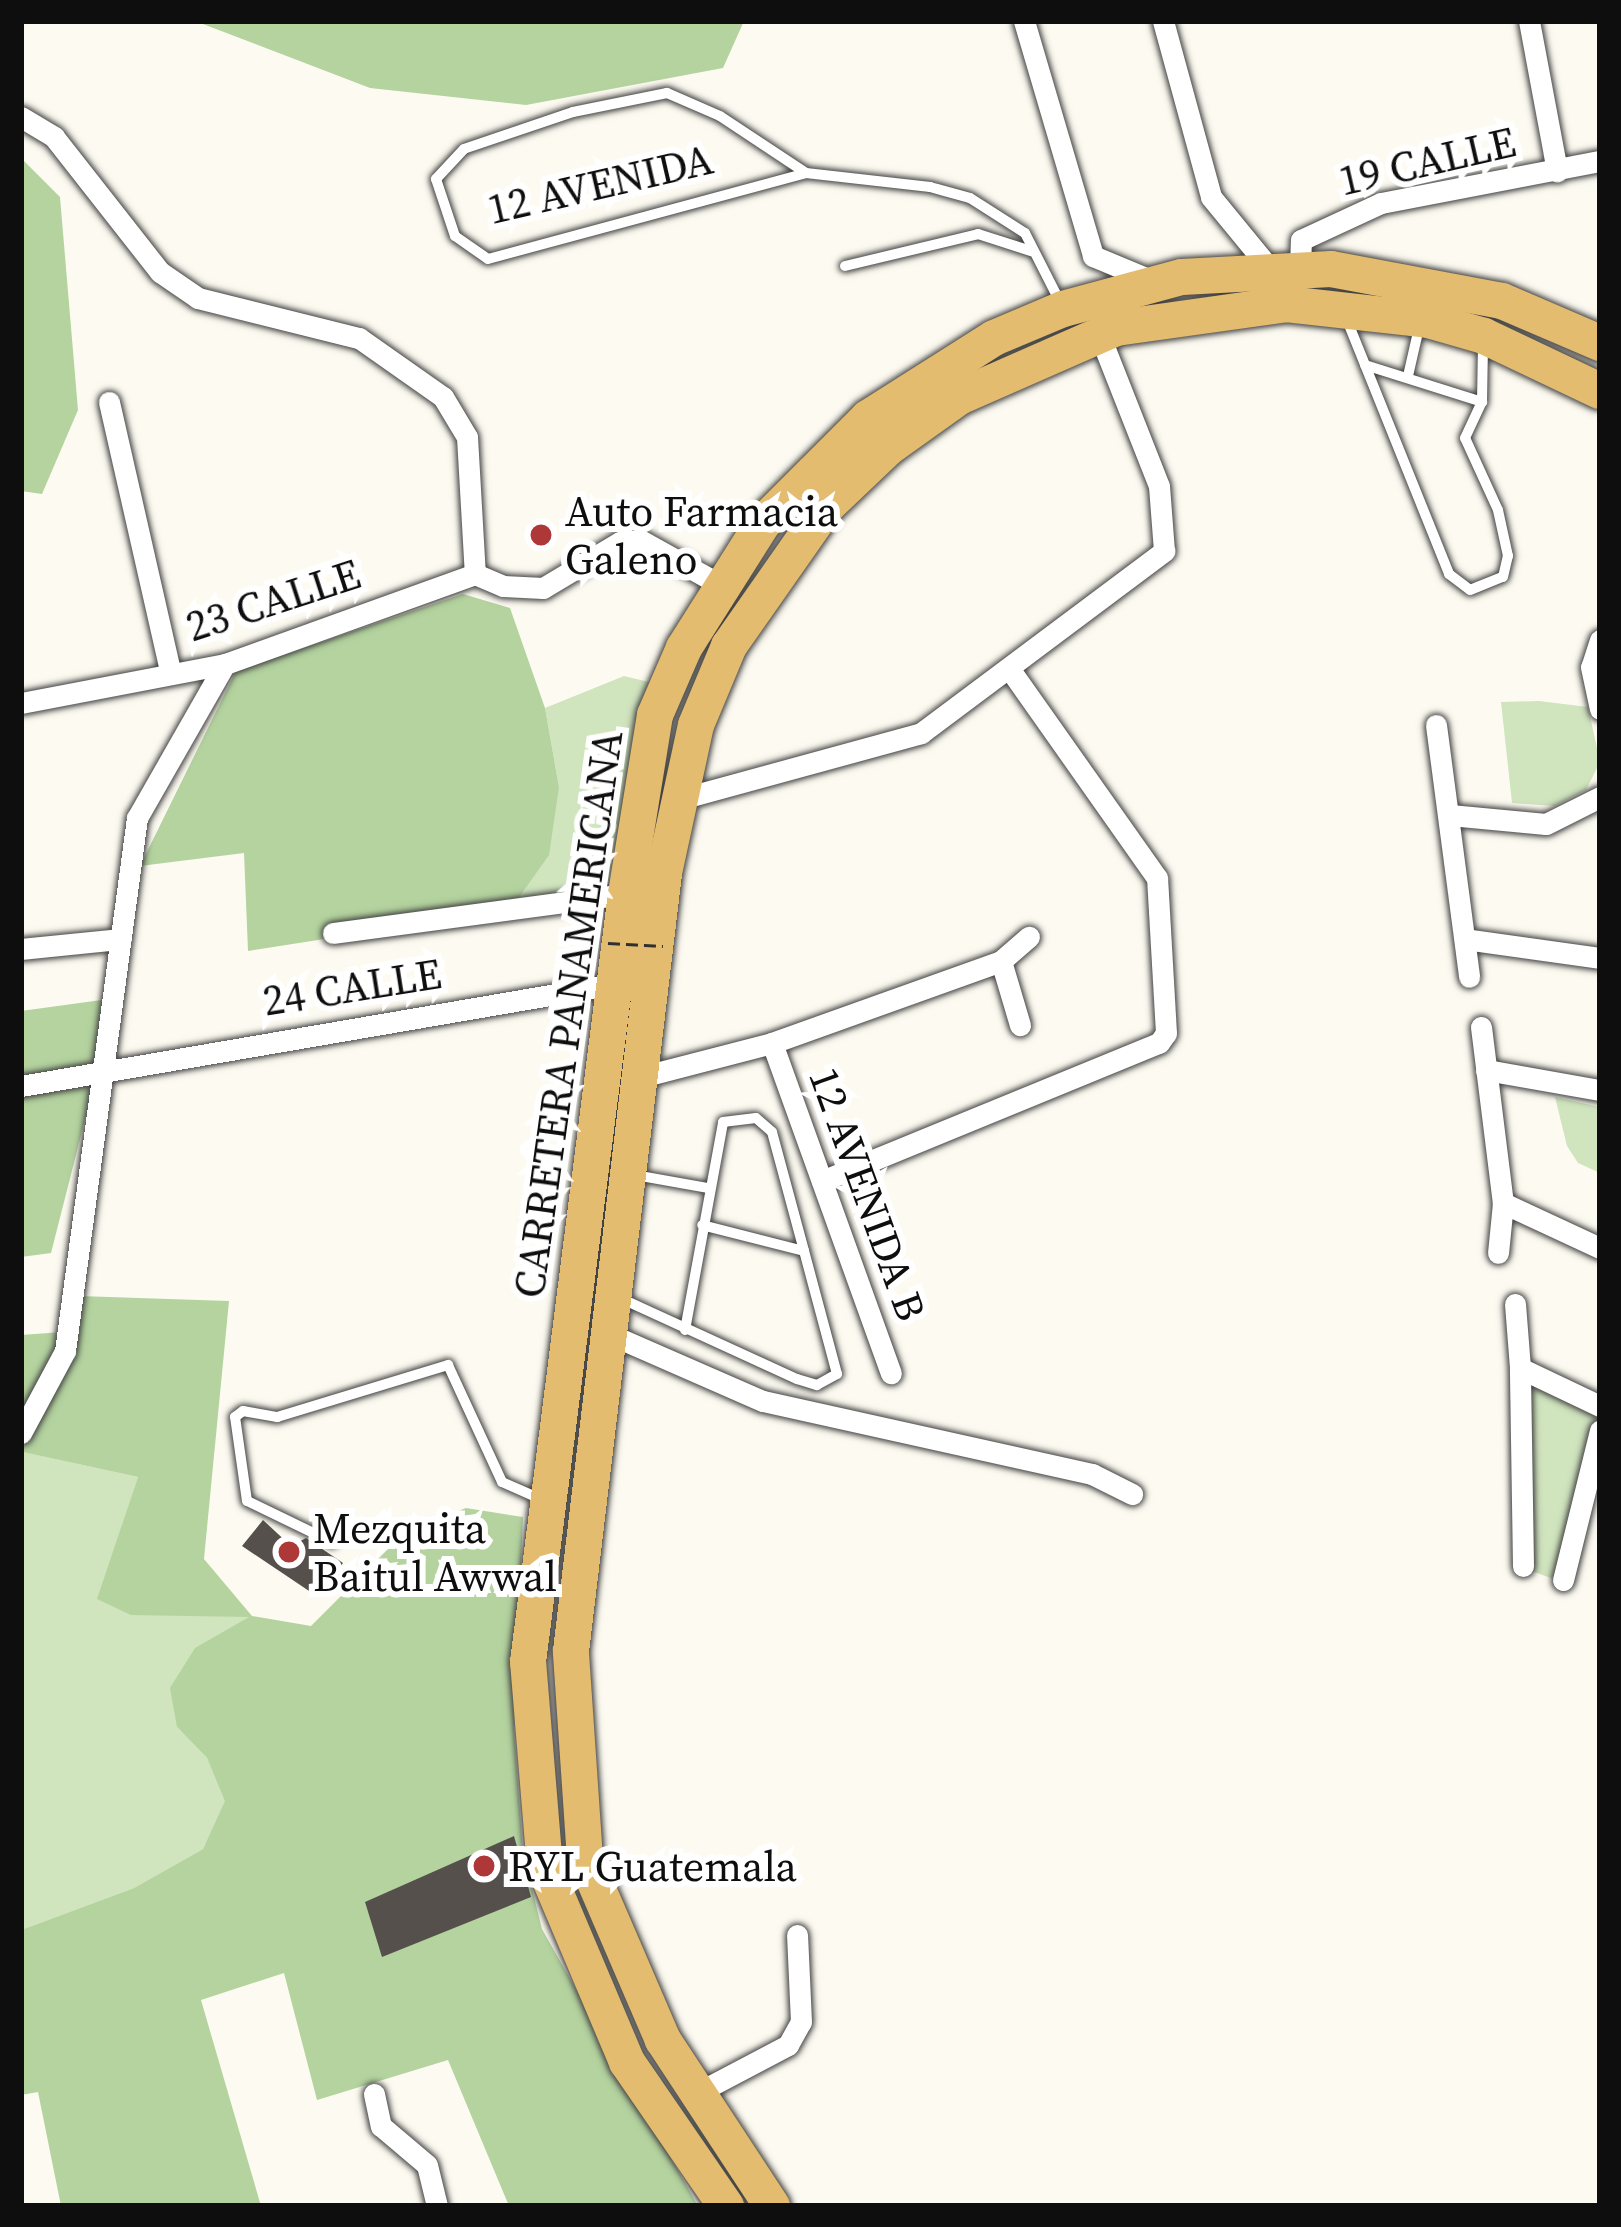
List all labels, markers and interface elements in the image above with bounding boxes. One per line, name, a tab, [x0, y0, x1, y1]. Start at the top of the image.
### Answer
street label: 19 CALLE	[1334, 116, 1520, 206]
street label: 12 AVENIDA	[483, 134, 717, 234]
place label: Auto Farmacia Galeno	[565, 486, 838, 584]
marker: Auto Farmacia Galeno	[528, 522, 554, 548]
street label: 23 CALLE	[180, 548, 366, 652]
street label: CARRETERA PANAMERICANA	[503, 727, 633, 1301]
street label: 24 CALLE	[259, 948, 445, 1026]
street label: 12 AVENIDA B	[799, 1061, 937, 1327]
place label: Mezquita Baitul Awwal	[313, 1503, 557, 1601]
marker: Mezquita Baitul Awwal	[276, 1539, 302, 1565]
place label: RYL Guatemala	[508, 1841, 797, 1891]
marker: RYL Guatemala	[471, 1853, 497, 1879]

